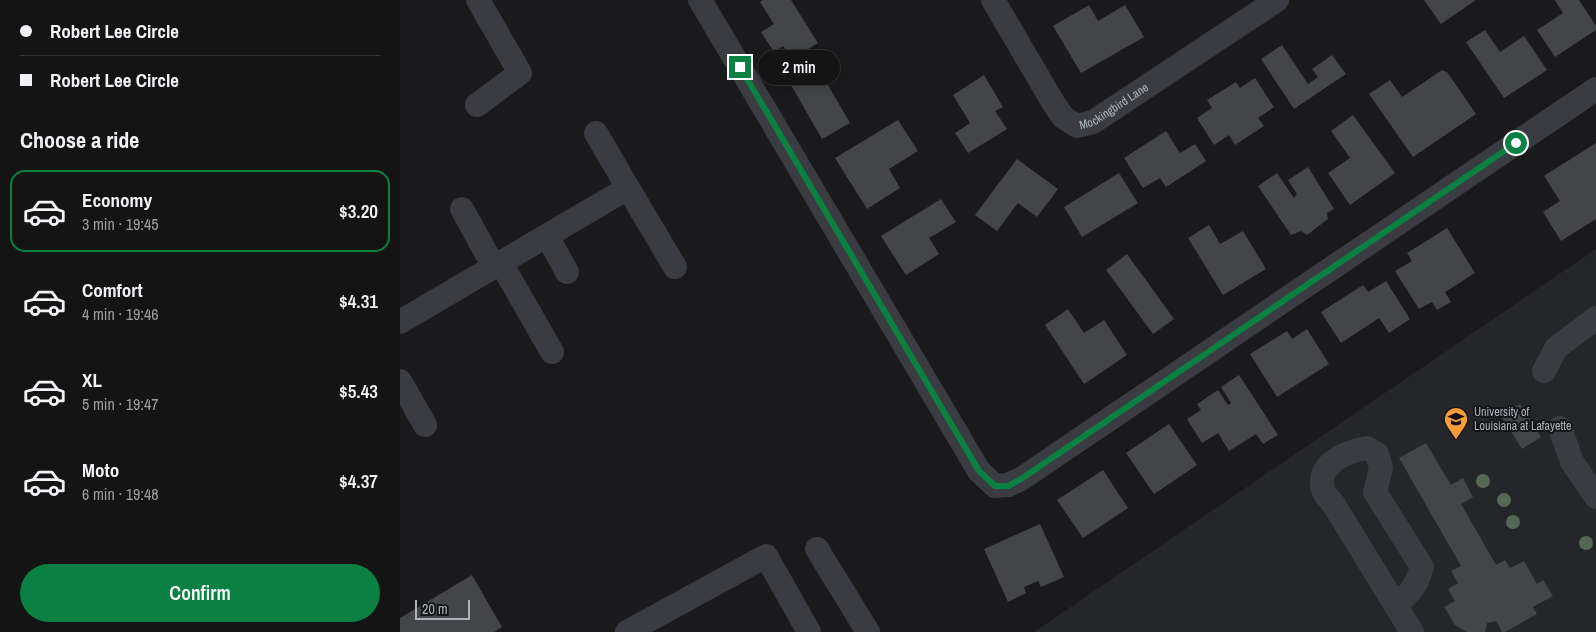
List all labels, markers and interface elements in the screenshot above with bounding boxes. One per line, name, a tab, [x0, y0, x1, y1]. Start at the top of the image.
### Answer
text: Robert Lee Circle	[50, 18, 179, 44]
callout: 2 min	[758, 50, 840, 84]
route end	[729, 56, 751, 78]
text: 2 min	[782, 56, 816, 78]
text: Robert Lee Circle	[50, 67, 179, 93]
street label: Mockingbird Lane	[1077, 79, 1152, 133]
text: Choose a ride	[20, 125, 139, 155]
route start	[1505, 132, 1527, 154]
text: Economy	[82, 187, 152, 213]
icon: car	[22, 189, 67, 234]
text: $3.20	[339, 198, 378, 224]
text: 3 min · 19:45	[82, 213, 159, 235]
text: Comfort	[82, 277, 143, 303]
icon: car	[22, 279, 67, 324]
text: $4.31	[339, 288, 378, 314]
text: 4 min · 19:46	[82, 303, 159, 325]
text: XL	[82, 367, 102, 393]
icon: car	[22, 369, 67, 414]
text: $5.43	[339, 378, 378, 404]
text: 5 min · 19:47	[82, 393, 159, 415]
place label: University of Louisiana at Lafayette	[1474, 404, 1571, 434]
school or university icon: University of Louisiana at Lafayette	[1443, 406, 1469, 440]
text: Moto	[82, 457, 119, 483]
icon: car	[22, 459, 67, 504]
text: $4.37	[339, 468, 378, 494]
text: 6 min · 19:48	[82, 483, 159, 505]
button: Confirm	[20, 564, 380, 622]
scale bar	[415, 597, 470, 620]
text: 20 m	[422, 600, 448, 618]

